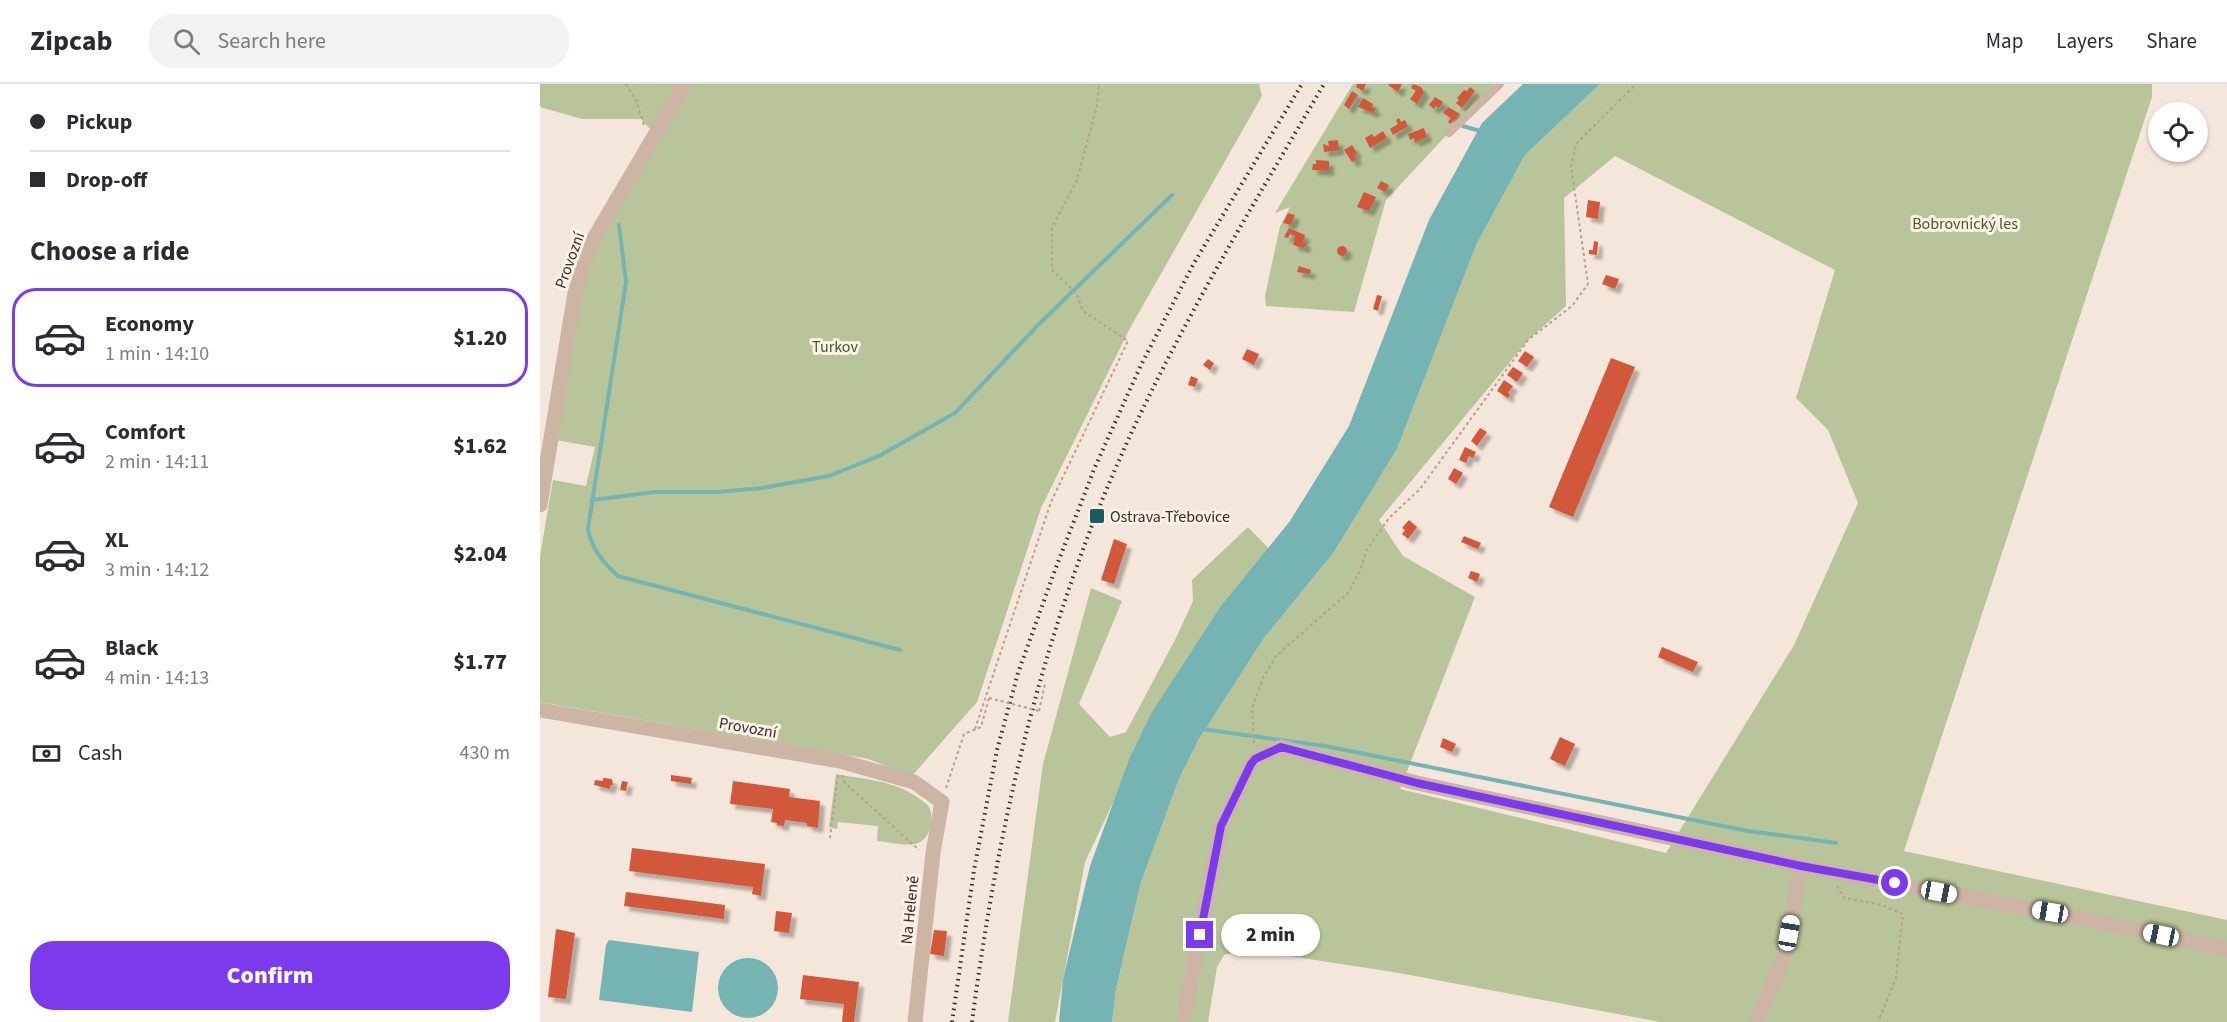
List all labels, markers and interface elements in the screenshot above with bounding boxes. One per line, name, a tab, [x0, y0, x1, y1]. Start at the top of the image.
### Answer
search box	[149, 14, 569, 68]
text: Zipcab	[30, 21, 113, 61]
icon: search	[170, 25, 203, 58]
text: Search here	[218, 25, 326, 57]
text: Map	[1986, 26, 2023, 56]
text: Layers	[2056, 26, 2113, 56]
text: Share	[2146, 26, 2197, 56]
map controls	[2148, 102, 2208, 162]
button: locate	[2148, 102, 2208, 162]
text: Pickup	[66, 106, 132, 138]
text: Drop-off	[66, 164, 147, 196]
park label: Bobrovnický les	[1912, 213, 2018, 235]
street label: Provozní	[550, 228, 591, 292]
text: Choose a ride	[30, 232, 190, 271]
text: Economy	[105, 308, 194, 340]
icon: car	[33, 311, 87, 365]
text: $1.20	[453, 322, 507, 354]
park label: Turkov	[812, 336, 858, 358]
text: 1 min · 14:10	[105, 340, 209, 368]
text: Comfort	[105, 416, 186, 448]
icon: car	[33, 419, 87, 473]
text: $1.62	[453, 430, 507, 462]
text: 2 min · 14:11	[105, 448, 209, 476]
place label: Ostrava-Třebovice	[1110, 506, 1230, 528]
marker: Ostrava-Třebovice	[1088, 507, 1106, 525]
text: XL	[105, 524, 129, 556]
icon: car	[33, 527, 87, 581]
text: $2.04	[453, 538, 507, 570]
text: 3 min · 14:12	[105, 556, 209, 584]
text: Black	[105, 632, 159, 664]
icon: car	[33, 635, 87, 689]
text: $1.77	[453, 646, 507, 678]
text: 4 min · 14:13	[105, 664, 209, 692]
street label: Provozní	[717, 712, 780, 744]
icon: cash	[30, 737, 63, 770]
text: Cash	[78, 737, 123, 769]
text: 430 m	[460, 739, 510, 767]
route start	[1881, 869, 1908, 896]
street label: Na Heleně	[895, 875, 925, 945]
car	[1920, 880, 1958, 904]
car	[2031, 900, 2069, 924]
callout: 2 min	[1221, 914, 1320, 956]
car	[1777, 914, 1801, 952]
route end	[1186, 921, 1213, 948]
text: 2 min	[1246, 921, 1295, 949]
car	[2142, 922, 2180, 948]
button: Confirm	[30, 941, 510, 1010]

